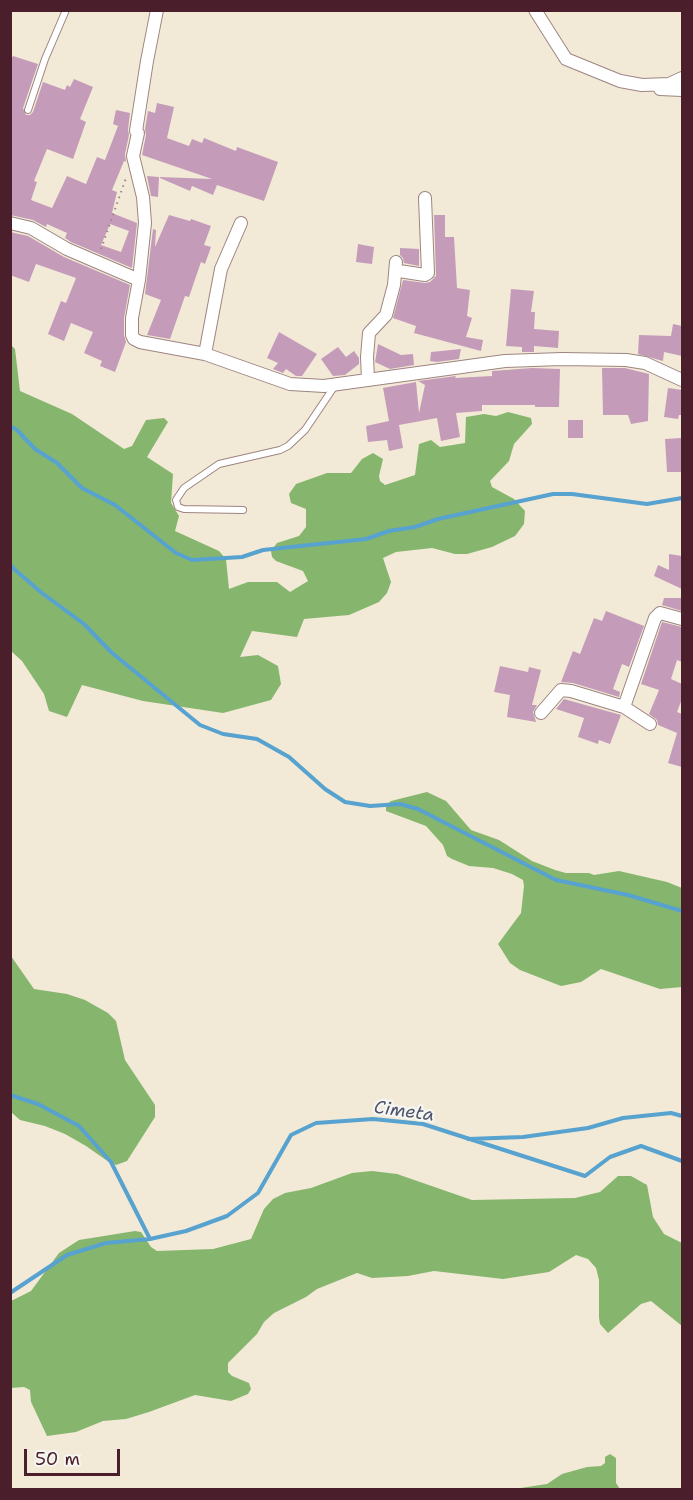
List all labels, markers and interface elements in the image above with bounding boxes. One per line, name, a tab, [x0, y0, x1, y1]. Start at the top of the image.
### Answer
water label: Cimeta	[372, 1097, 436, 1127]
scale bar	[27, 1437, 123, 1475]
text: 50 m	[35, 1447, 80, 1471]

